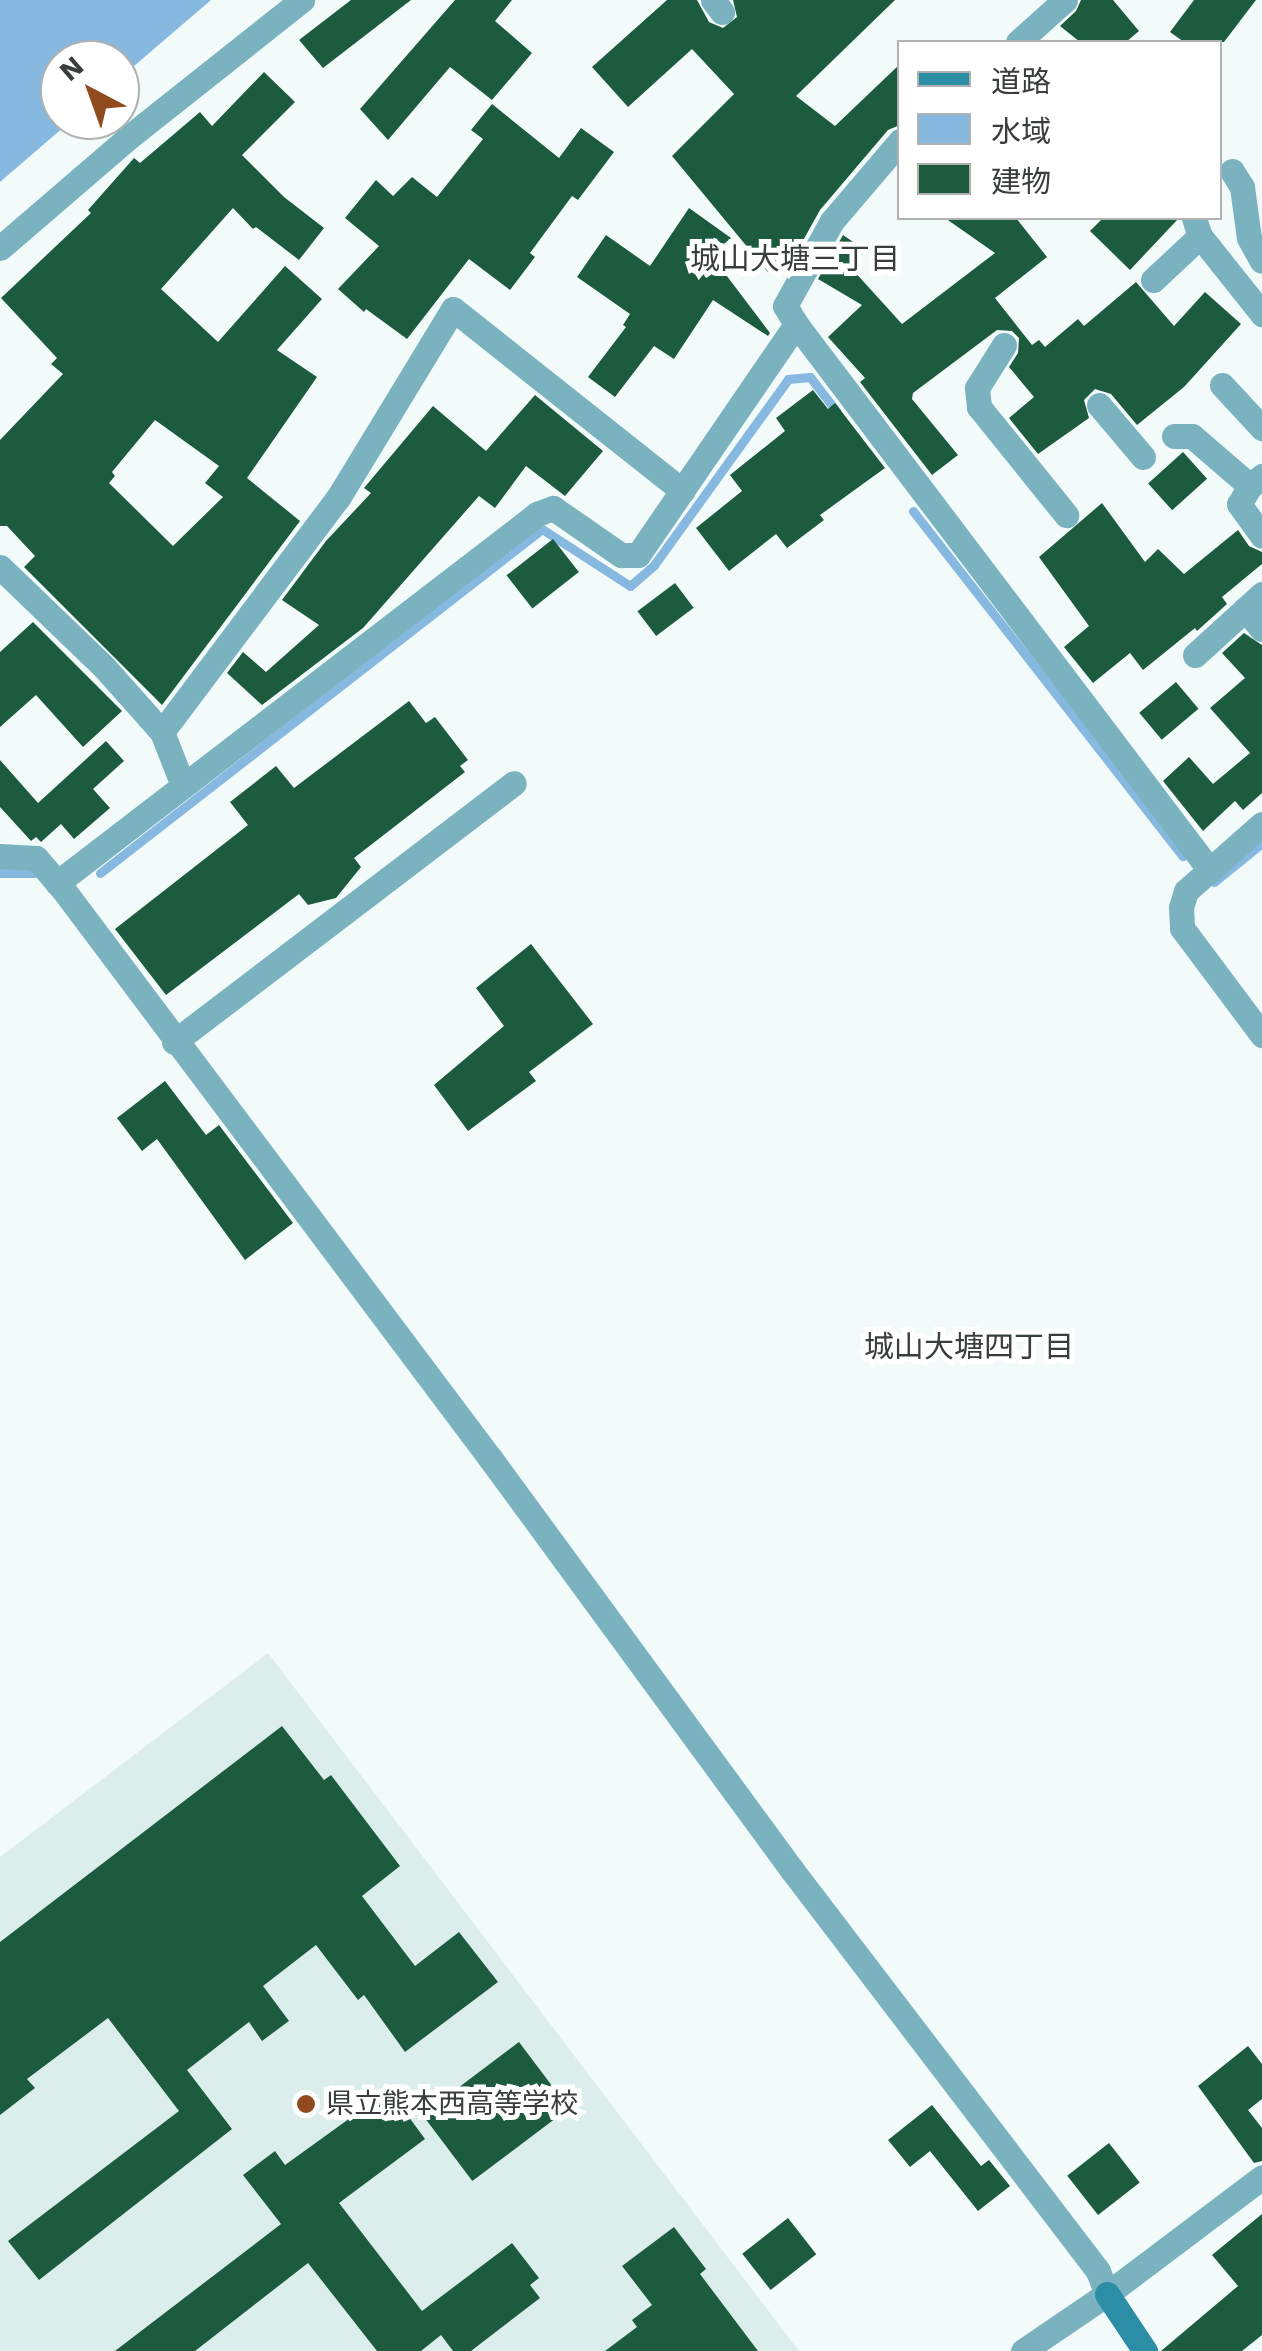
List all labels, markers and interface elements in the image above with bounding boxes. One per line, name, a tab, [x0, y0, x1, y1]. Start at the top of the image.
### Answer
north arrow	[40, 40, 140, 140]
legend	[897, 40, 1222, 220]
text: N	[53, 49, 90, 88]
text: 道路	[991, 64, 1051, 99]
text: 水域	[991, 114, 1051, 149]
text: 建物	[991, 164, 1051, 199]
district label: 城山大塘三丁目	[690, 241, 900, 277]
district label: 城山大塘四丁目	[864, 1329, 1074, 1365]
place label: 県立熊本西高等学校	[326, 2087, 578, 2121]
marker: 県立熊本西高等学校	[295, 2093, 317, 2115]

